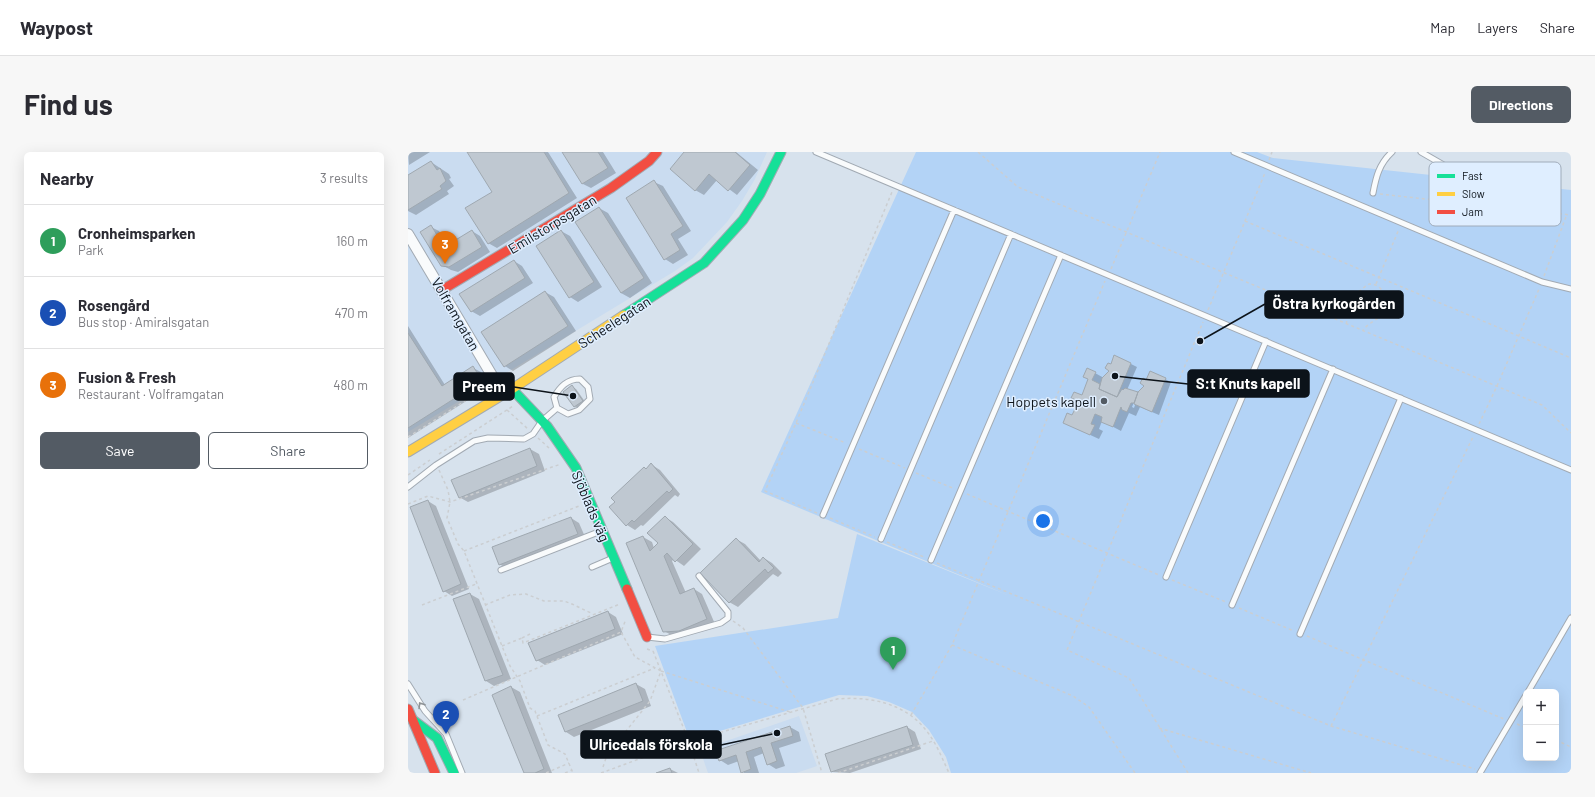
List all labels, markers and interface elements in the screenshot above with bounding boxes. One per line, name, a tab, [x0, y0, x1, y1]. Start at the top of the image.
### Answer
text: Waypost	[20, 16, 93, 39]
text: Map	[1430, 19, 1455, 36]
text: Layers	[1477, 19, 1518, 36]
text: Share	[1540, 19, 1575, 36]
button: Directions	[1471, 86, 1571, 123]
text: Find us	[24, 87, 113, 121]
legend	[1429, 162, 1561, 226]
text: Nearby	[40, 168, 94, 188]
text: Fast	[1462, 169, 1483, 182]
text: 3 results	[320, 170, 368, 186]
text: Slow	[1462, 187, 1485, 200]
street label: Emilstorpsgatan	[505, 191, 599, 257]
text: Jam	[1462, 205, 1483, 218]
text: Cronheimsparken	[78, 224, 195, 242]
pin: 3	[432, 231, 458, 264]
text: 1	[51, 233, 55, 249]
text: 160 m	[336, 233, 368, 249]
text: Park	[78, 242, 104, 258]
street label: Volframgatan	[428, 274, 484, 354]
callout: Östra kyrkogården	[1265, 291, 1403, 318]
street label: Scheelegatan	[575, 292, 653, 352]
text: Östra kyrkogården	[1273, 294, 1395, 312]
text: Rosengård	[78, 296, 150, 314]
text: 2	[49, 305, 57, 321]
text: 470 m	[334, 305, 368, 321]
text: Bus stop · Amiralsgatan	[78, 314, 209, 330]
text: Fusion & Fresh	[78, 368, 176, 386]
callout: S:t Knuts kapell	[1188, 370, 1309, 397]
callout: Preem	[454, 373, 514, 400]
text: S:t Knuts kapell	[1196, 374, 1300, 392]
text: 3	[49, 377, 57, 393]
text: 480 m	[333, 377, 368, 393]
text: Preem	[462, 377, 506, 395]
text: Restaurant · Volframgatan	[78, 386, 224, 402]
place label: Hoppets kapell	[1006, 393, 1096, 410]
marker: Hoppets kapell	[1099, 396, 1109, 406]
button: Save	[40, 432, 200, 469]
button: Share	[208, 432, 368, 469]
street label: Sjöblads väg	[568, 468, 614, 544]
your location	[1033, 511, 1053, 531]
pin: 1	[880, 637, 906, 670]
map controls	[1523, 689, 1559, 761]
button: +	[1523, 689, 1559, 725]
pin: 2	[433, 701, 459, 734]
one-way arrow	[418, 702, 426, 709]
button: −	[1523, 725, 1559, 761]
callout: Ulricedals förskola	[581, 731, 721, 758]
text: Ulricedals förskola	[589, 735, 713, 753]

